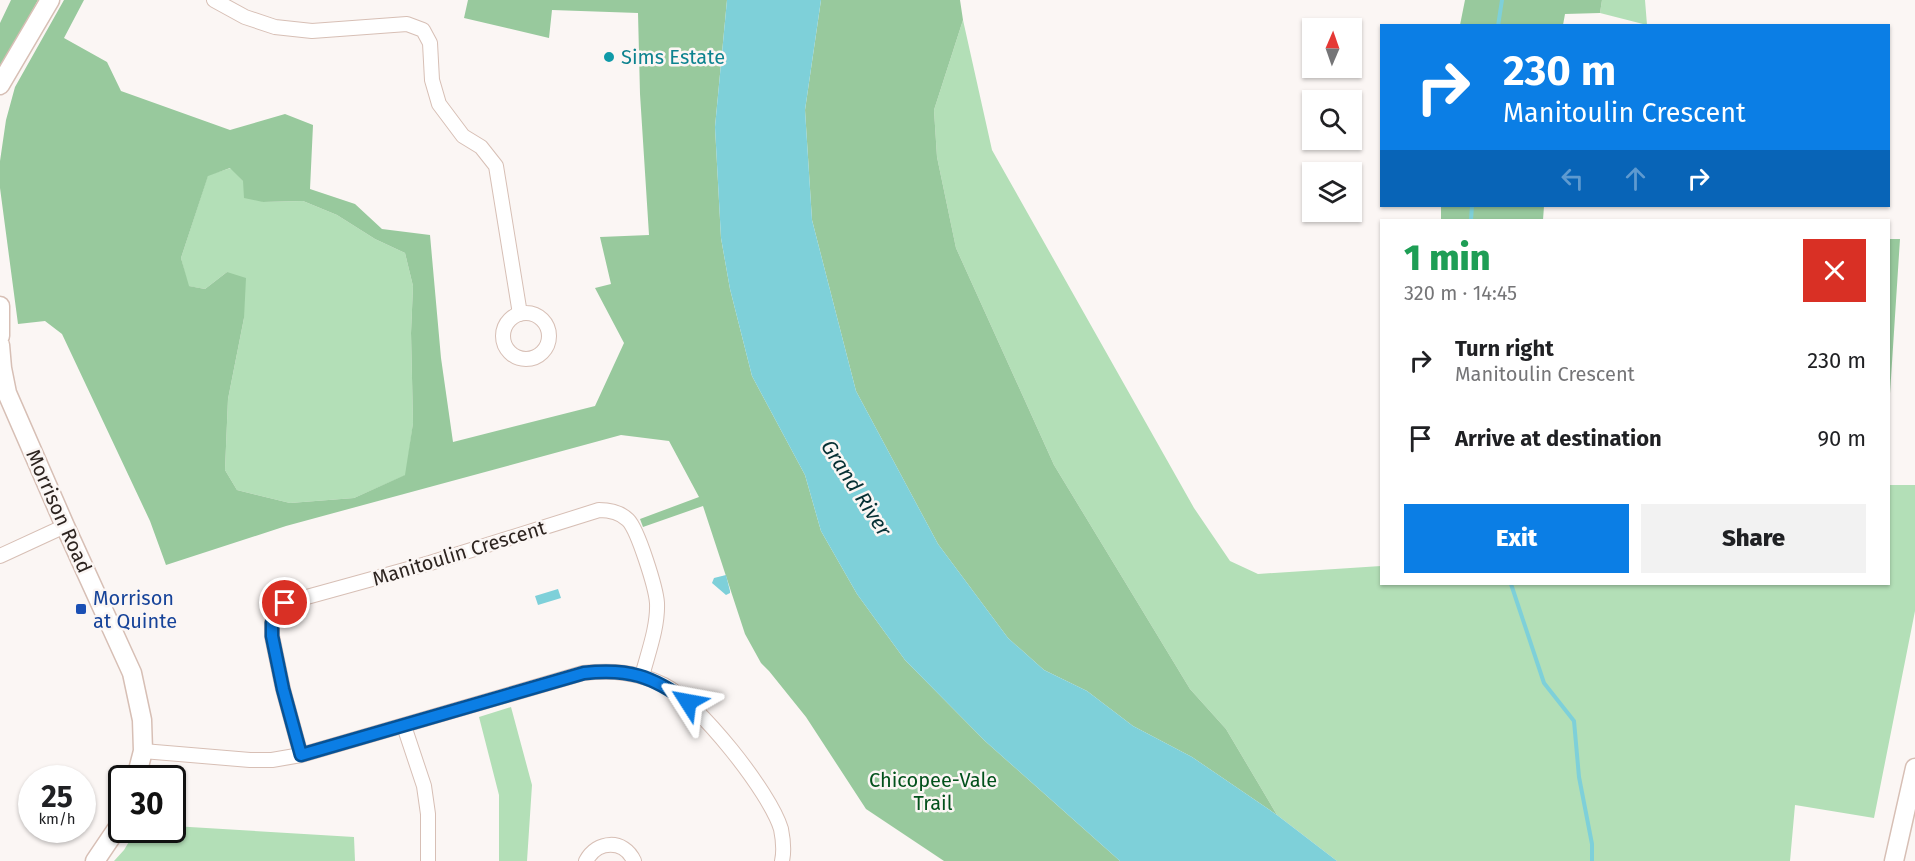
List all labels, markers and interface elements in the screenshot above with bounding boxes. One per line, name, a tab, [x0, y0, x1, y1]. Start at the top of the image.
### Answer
north arrow	[1302, 18, 1362, 78]
map controls	[1302, 18, 1362, 222]
place label: Sims Estate	[621, 45, 725, 69]
text: 230 m	[1503, 46, 1616, 96]
icon: right	[1404, 48, 1482, 126]
marker: Sims Estate	[602, 50, 616, 64]
button: search	[1302, 90, 1362, 150]
text: Manitoulin Crescent	[1503, 97, 1746, 129]
button: layers	[1302, 162, 1362, 222]
icon: left	[1556, 162, 1589, 195]
icon: ahead	[1619, 162, 1652, 195]
icon: right	[1682, 162, 1715, 195]
text: 1 min	[1404, 236, 1490, 280]
button: close	[1803, 239, 1866, 302]
text: 320 m · 14:45	[1404, 281, 1517, 305]
text: Turn right	[1455, 335, 1554, 362]
icon: right	[1404, 344, 1437, 377]
text: 230 m	[1807, 347, 1866, 374]
text: Manitoulin Crescent	[1455, 362, 1635, 386]
icon: arrive	[1404, 422, 1437, 455]
text: Arrive at destination	[1455, 425, 1662, 452]
text: 90 m	[1817, 425, 1866, 452]
water label: Grand River	[815, 435, 897, 542]
street label: Morrison Road	[21, 446, 97, 576]
button: Exit	[1404, 504, 1629, 573]
button: Share	[1641, 504, 1866, 573]
street label: Manitoulin Crescent	[370, 515, 549, 591]
pin	[259, 577, 310, 628]
place label: Morrison at Quinte	[93, 586, 177, 633]
icon: arrive	[268, 586, 301, 619]
marker: Morrison at Quinte	[74, 602, 88, 616]
position arrow	[656, 670, 720, 734]
speed limit sign: 30	[108, 765, 186, 843]
park label: Chicopee-Vale Trail	[869, 768, 997, 815]
text: 25	[41, 779, 73, 815]
text: km/h	[38, 810, 76, 828]

